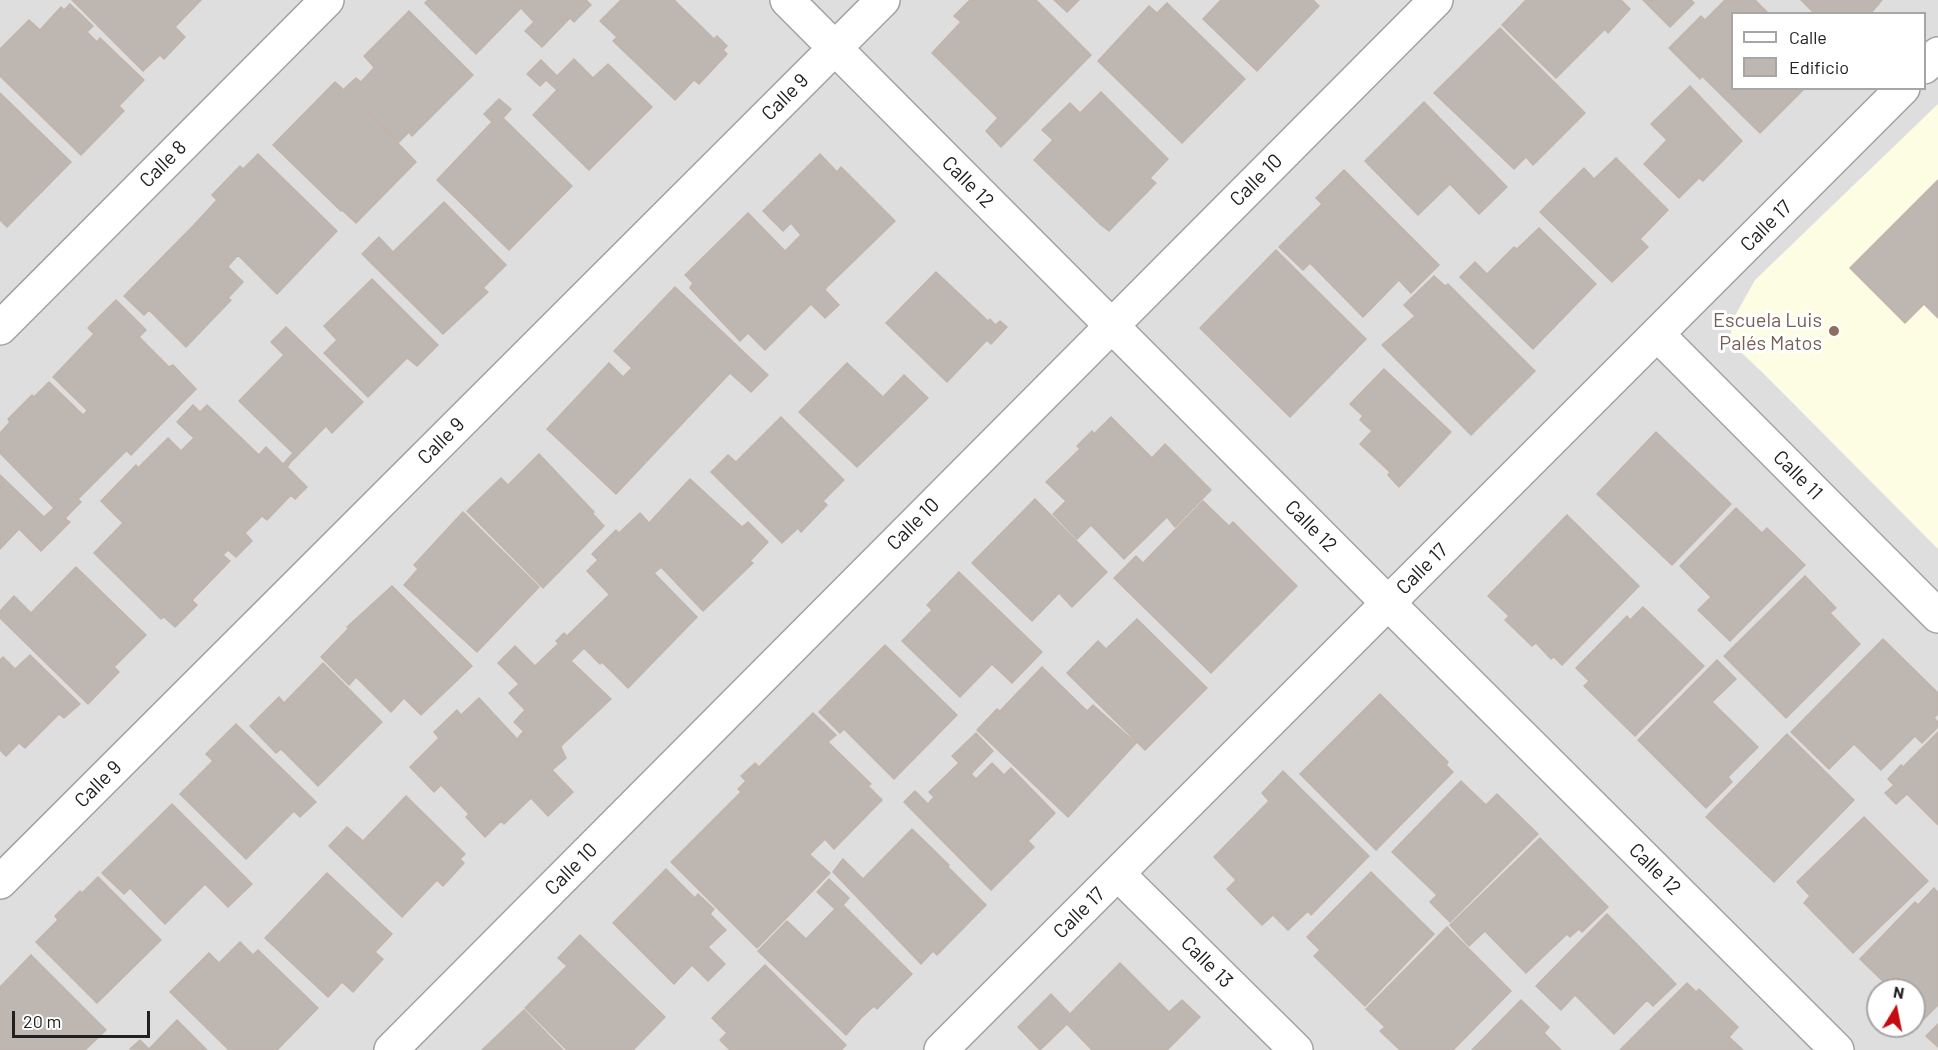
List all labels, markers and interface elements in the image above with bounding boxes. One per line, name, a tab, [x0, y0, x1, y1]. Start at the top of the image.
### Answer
legend	[1731, 12, 1926, 90]
text: Calle	[1789, 26, 1827, 48]
text: Edificio	[1789, 56, 1849, 78]
street label: Calle 9	[757, 69, 813, 125]
street label: Calle 8	[135, 136, 191, 192]
street label: Calle 10	[1225, 149, 1287, 211]
street label: Calle 12	[937, 151, 999, 213]
street label: Calle 17	[1735, 195, 1797, 257]
place label: Escuela Luis Palés Matos	[1713, 308, 1822, 355]
marker: Escuela Luis Palés Matos	[1827, 324, 1841, 338]
street label: Calle 9	[413, 413, 469, 469]
street label: Calle 11	[1768, 445, 1828, 505]
street label: Calle 10	[882, 493, 944, 555]
street label: Calle 12	[1280, 495, 1342, 557]
street label: Calle 17	[1391, 538, 1453, 600]
street label: Calle 9	[70, 756, 126, 812]
street label: Calle 10	[540, 838, 602, 900]
street label: Calle 12	[1624, 838, 1686, 900]
street label: Calle 17	[1048, 882, 1110, 944]
street label: Calle 13	[1176, 931, 1238, 993]
north arrow	[1866, 978, 1926, 1038]
text: N	[1892, 981, 1906, 1002]
scale bar	[15, 999, 153, 1037]
text: 20 m	[23, 1010, 61, 1032]

